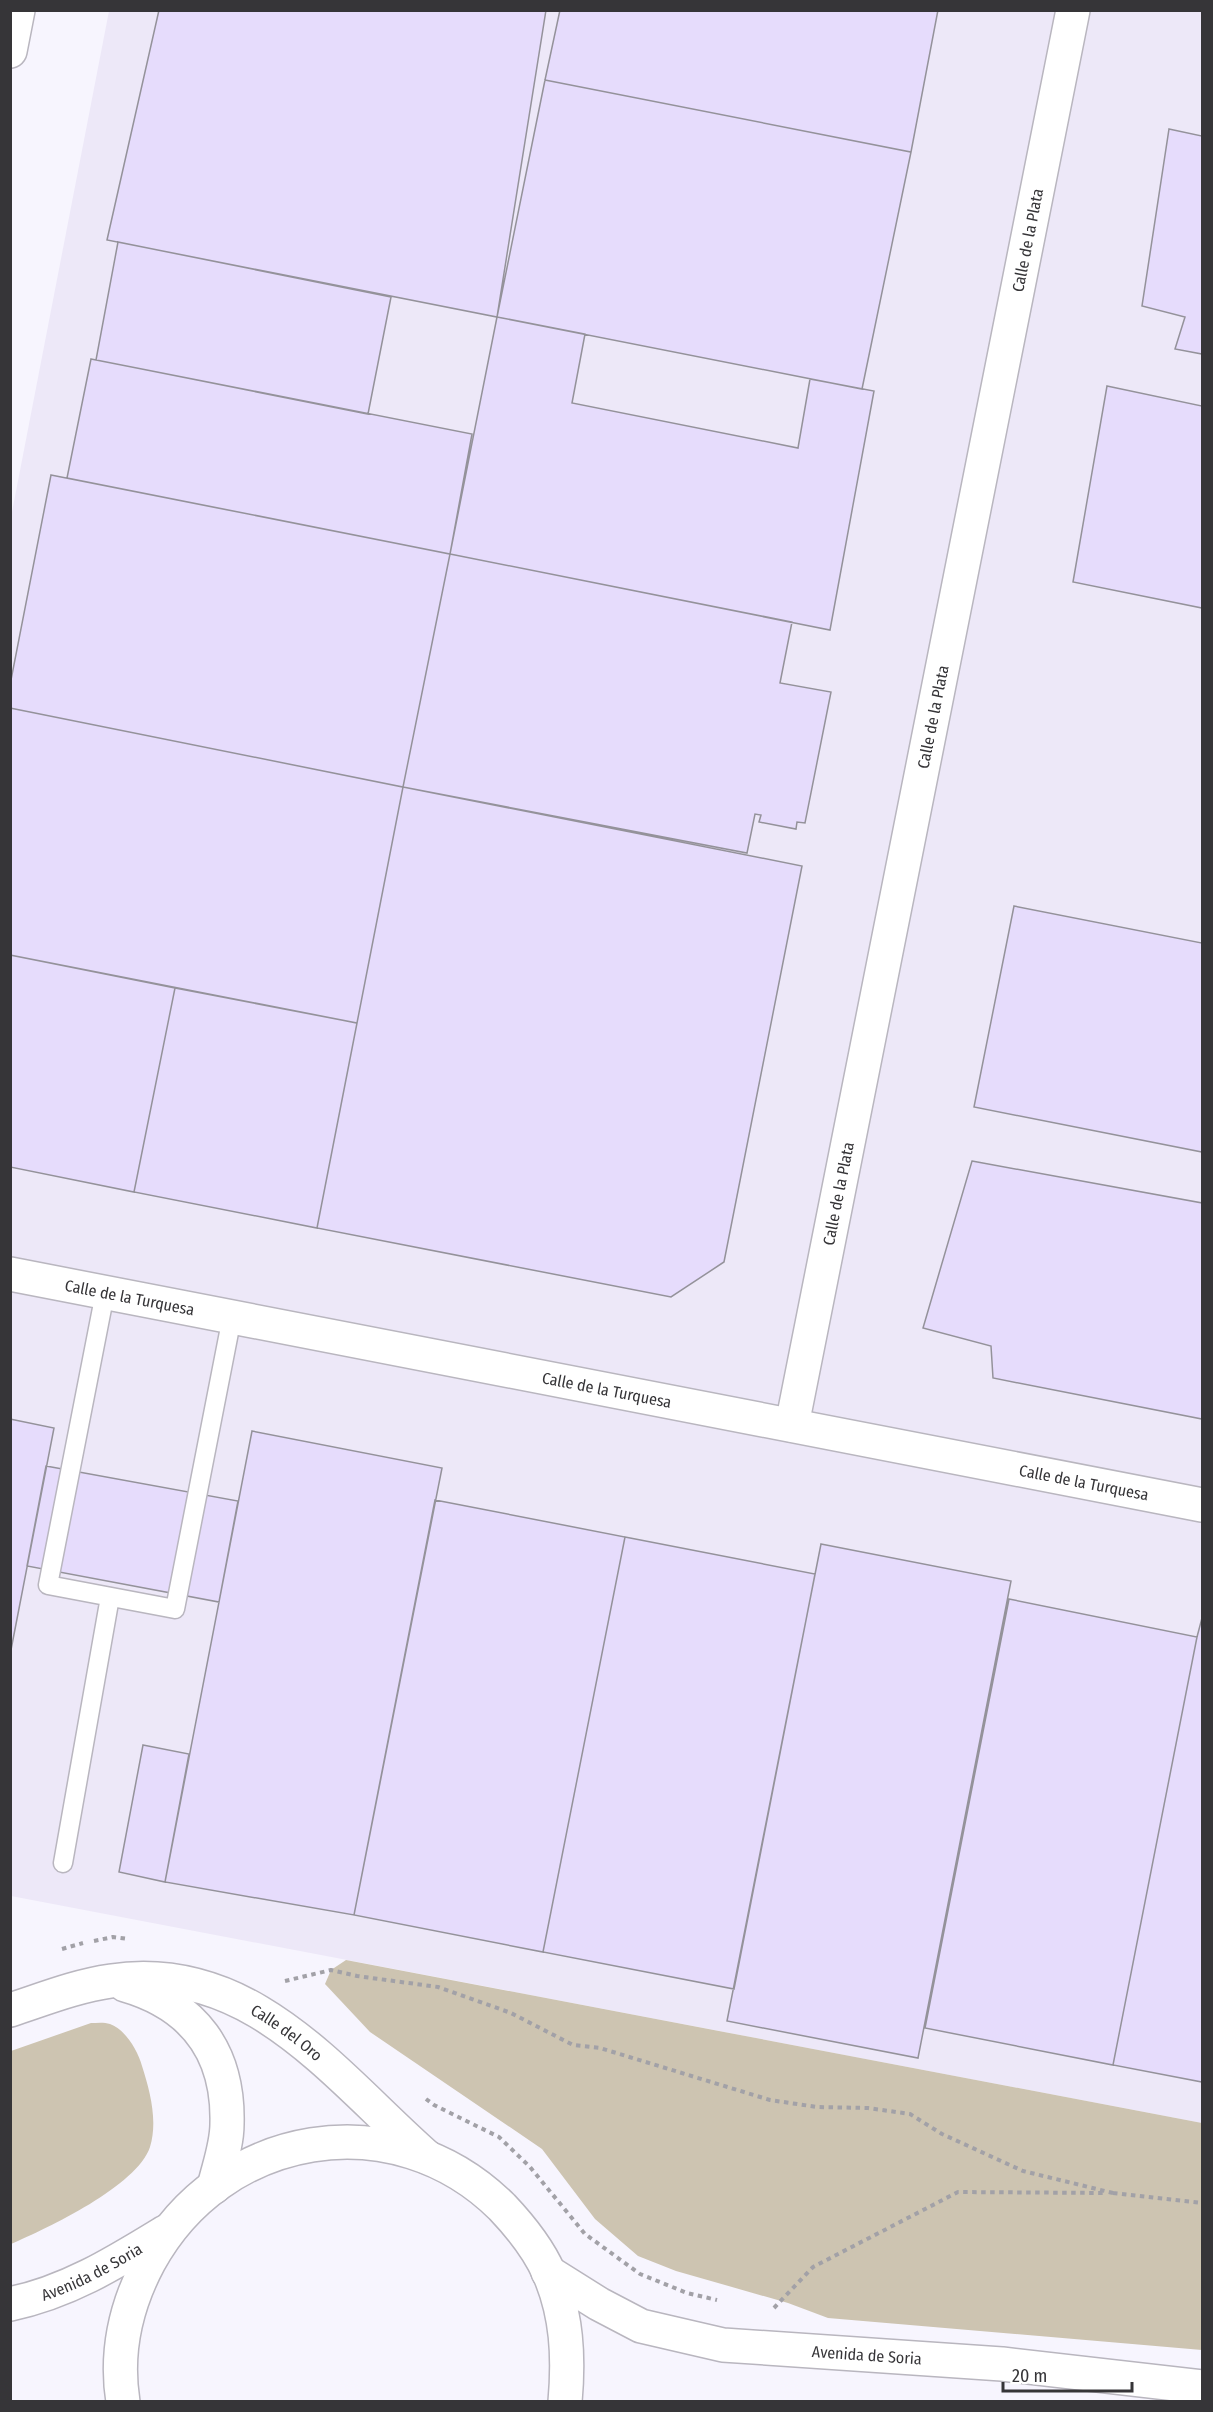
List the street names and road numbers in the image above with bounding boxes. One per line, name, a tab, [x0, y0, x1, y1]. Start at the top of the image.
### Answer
street label: Calle de la Plata	[1008, 187, 1047, 293]
street label: Calle de la Plata	[913, 663, 952, 770]
street label: Calle de la Plata	[818, 1140, 858, 1247]
street label: Calle de la Turquesa	[63, 1275, 196, 1319]
street label: Calle de la Turquesa	[541, 1368, 673, 1412]
street label: Calle de la Turquesa	[1018, 1460, 1151, 1504]
street label: Calle del Oro	[248, 2000, 326, 2065]
street label: Avenida de Soria	[39, 2239, 145, 2304]
street label: Avenida de Soria	[811, 2342, 923, 2368]

